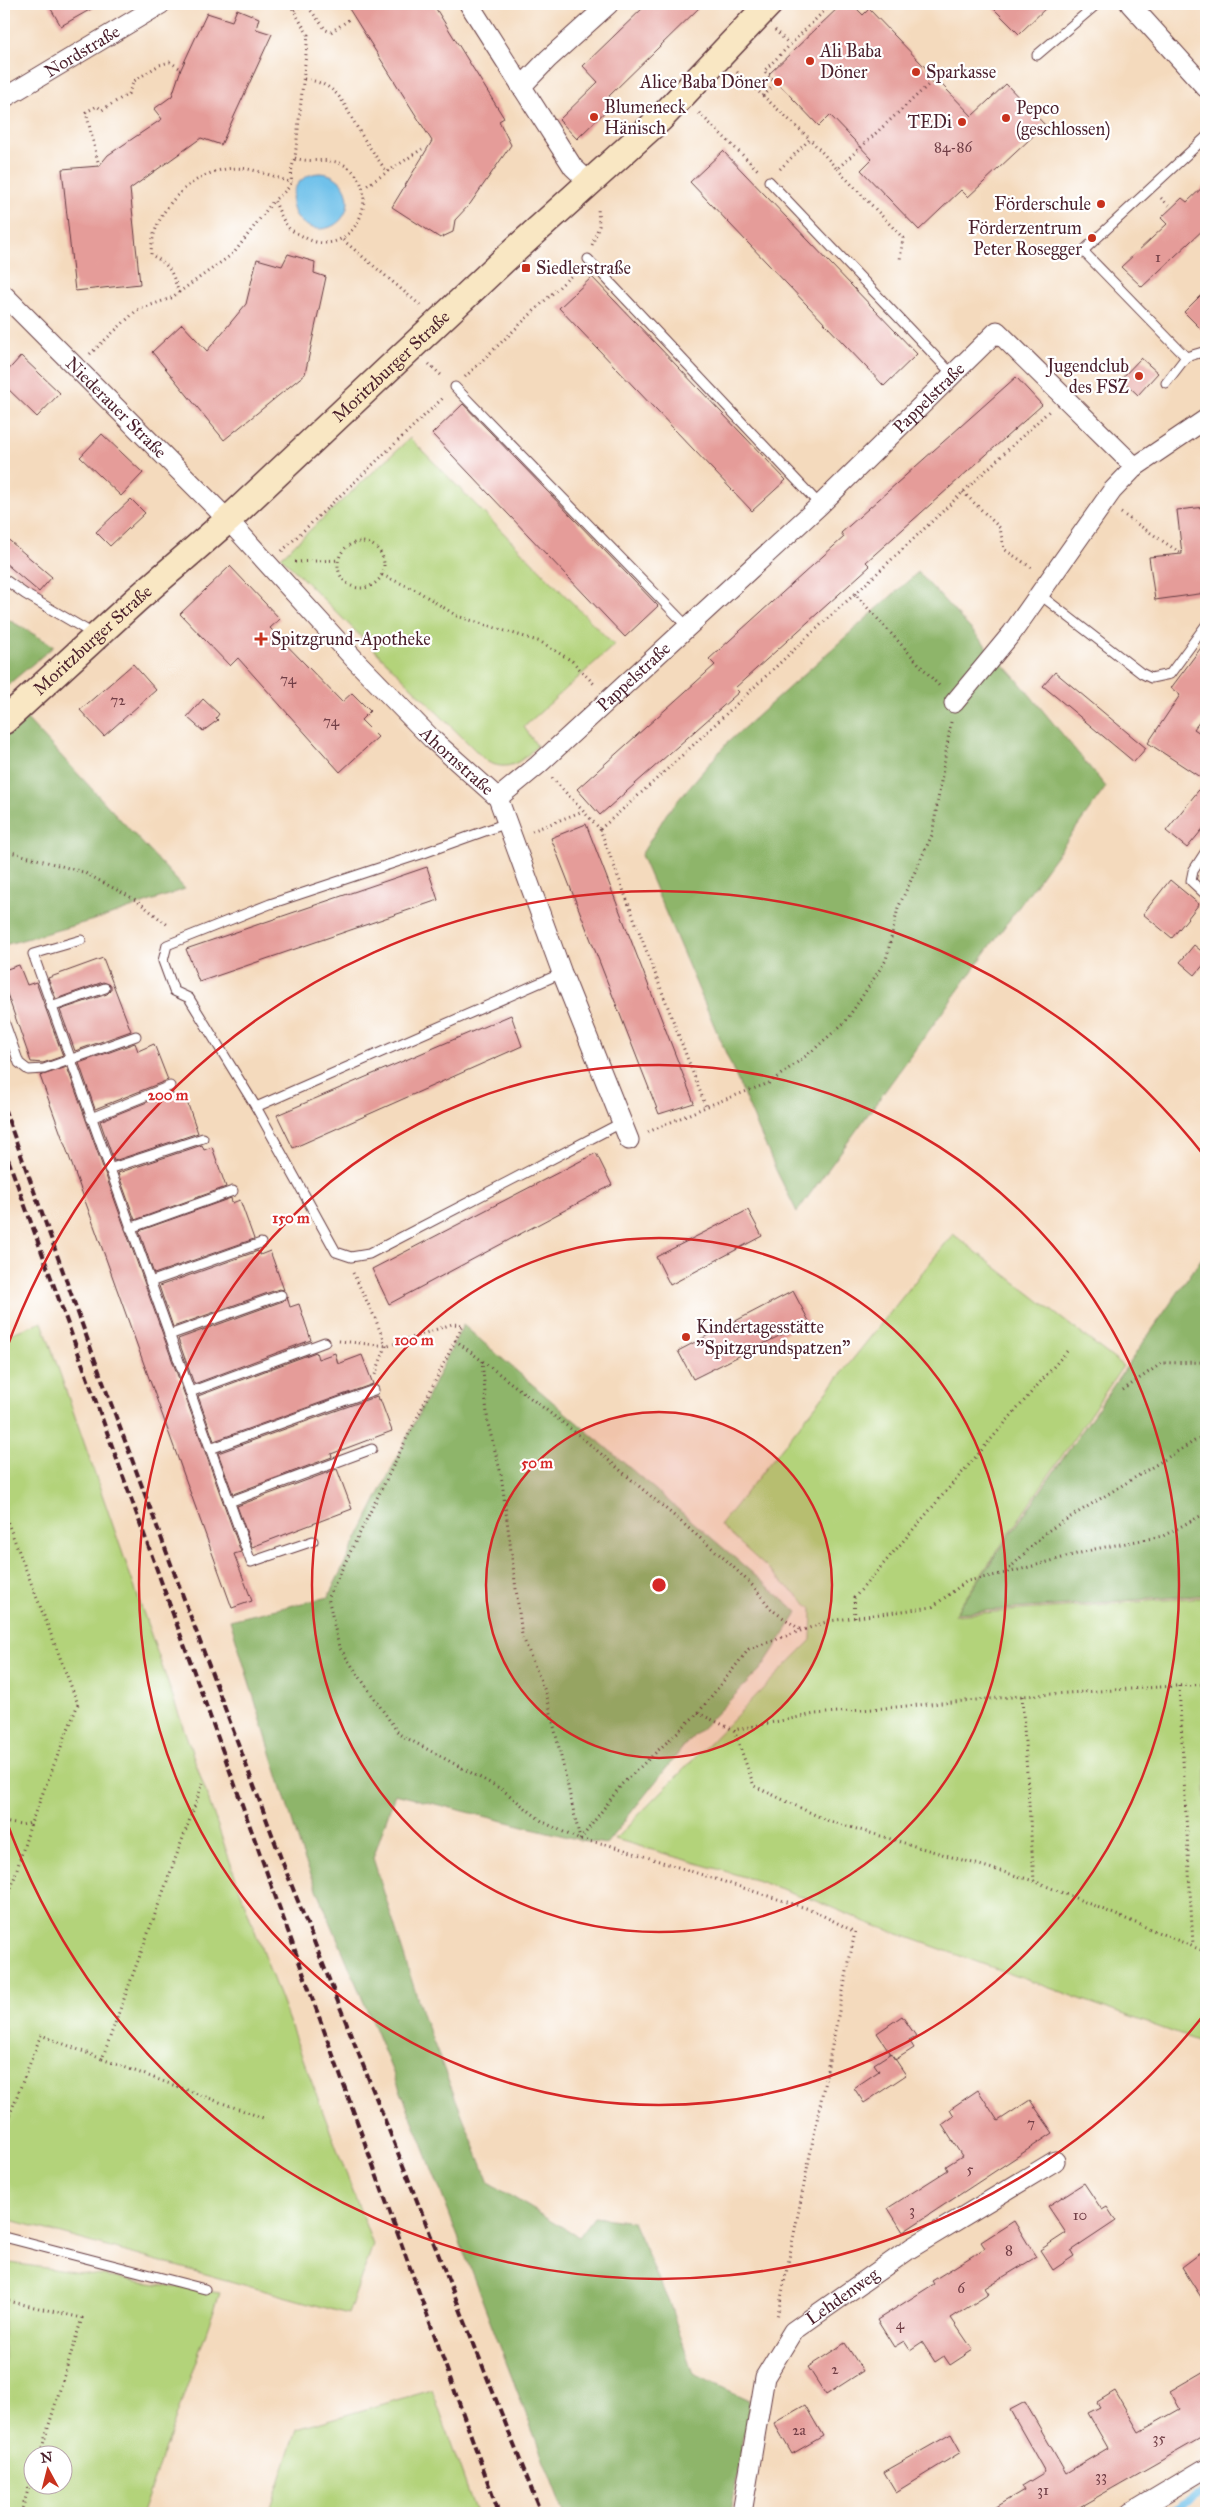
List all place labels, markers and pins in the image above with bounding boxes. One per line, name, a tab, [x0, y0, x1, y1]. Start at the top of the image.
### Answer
place label: Ali Baba Döner	[819, 40, 882, 83]
marker: Ali Baba Döner	[804, 55, 816, 67]
place label: Sparkasse	[926, 61, 996, 83]
marker: Sparkasse	[910, 66, 922, 78]
place label: Alice Baba Döner	[639, 71, 768, 93]
marker: Alice Baba Döner	[772, 76, 784, 88]
place label: Blumeneck Hänisch	[604, 96, 687, 139]
place label: Pepco (geschlossen)	[1016, 97, 1110, 141]
marker: Blumeneck Hänisch	[588, 111, 600, 123]
place label: TEDi	[908, 111, 952, 133]
marker: Pepco (geschlossen)	[1000, 112, 1012, 124]
marker: TEDi	[956, 116, 968, 128]
place label: Förderschule	[994, 193, 1091, 215]
marker: Förderschule	[1095, 198, 1107, 210]
place label: Förderzentrum Peter Rosegger	[968, 217, 1082, 261]
marker: Förderzentrum Peter Rosegger	[1086, 232, 1098, 244]
place label: Siedlerstraße	[536, 257, 631, 279]
marker: Siedlerstraße	[520, 262, 532, 274]
place label: Jugendclub des FSZ	[1045, 355, 1129, 398]
marker: Jugendclub des FSZ	[1133, 370, 1145, 382]
place label: Spitzgrund-Apotheke	[271, 628, 431, 651]
marker: Spitzgrund-Apotheke	[255, 633, 267, 645]
place label: Kindertagesstätte "Spitzgrundspatzen"	[696, 1316, 850, 1360]
marker: Kindertagesstätte "Spitzgrundspatzen"	[680, 1331, 692, 1343]
centre of rings	[650, 1576, 668, 1594]

